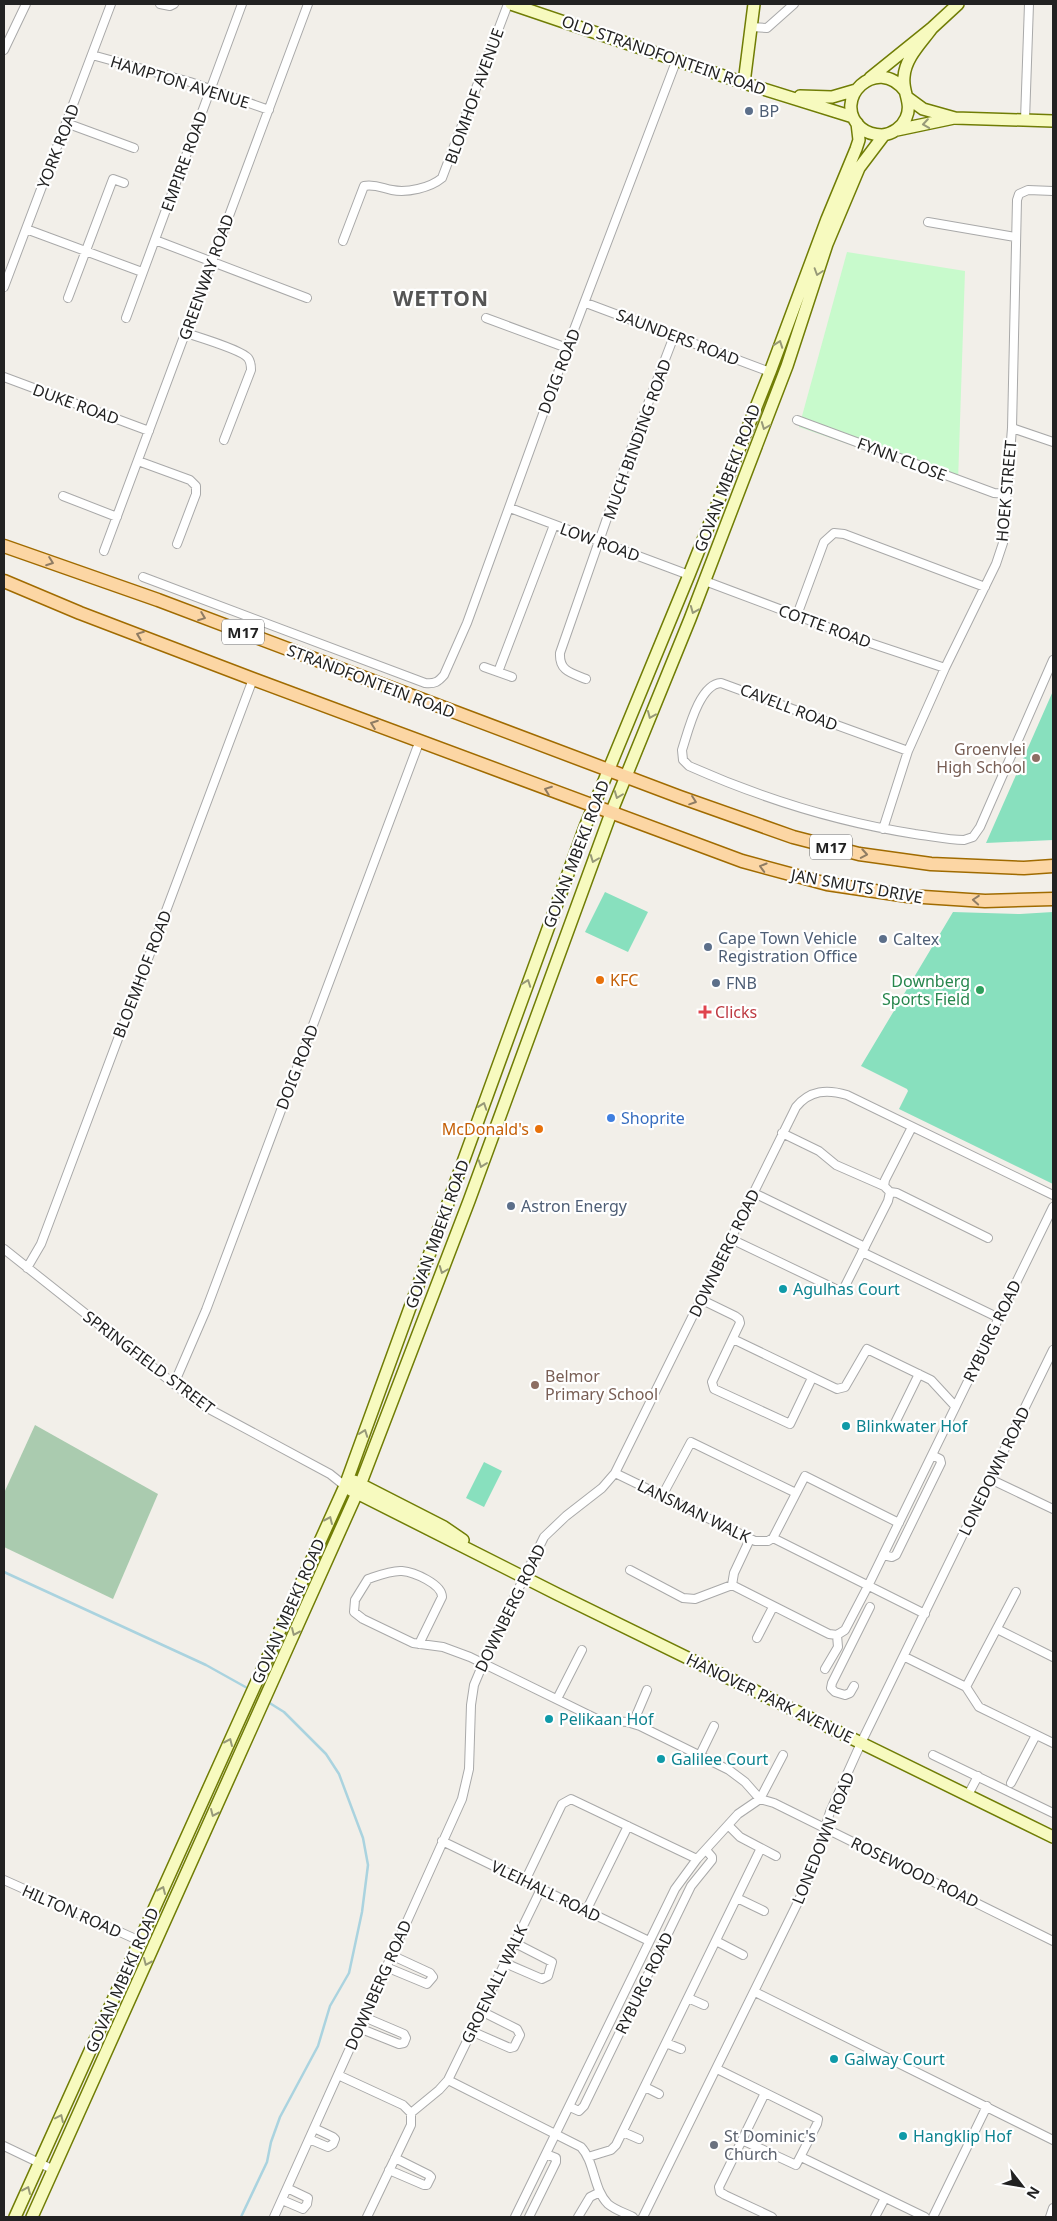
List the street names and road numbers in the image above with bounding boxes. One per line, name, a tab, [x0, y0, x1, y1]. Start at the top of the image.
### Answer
street label: OLD STRANDFONTEIN ROAD	[559, 10, 769, 100]
street label: BLOMHOF AVENUE	[439, 25, 509, 167]
street label: HAMPTON AVENUE	[108, 50, 252, 114]
street label: YORK ROAD	[32, 100, 84, 192]
street label: EMPIRE ROAD	[156, 108, 212, 214]
street label: GREENWAY ROAD	[173, 211, 239, 343]
street label: SAUNDERS ROAD	[613, 303, 743, 371]
street label: DOIG ROAD	[533, 325, 585, 417]
street label: MUCH BINDING ROAD	[598, 356, 676, 522]
street label: DUKE ROAD	[30, 378, 122, 430]
street label: GOVAN MBEKI ROAD	[689, 401, 765, 555]
street label: FYNN CLOSE	[854, 432, 950, 486]
street label: HOEK STREET	[991, 439, 1021, 543]
street label: LOW ROAD	[557, 517, 643, 567]
street label: COTTE ROAD	[776, 599, 874, 653]
road number: M17	[222, 620, 264, 644]
street label: STRANDFONTEIN ROAD	[284, 639, 458, 723]
street label: CAVELL ROAD	[737, 678, 841, 736]
street label: GOVAN MBEKI ROAD	[538, 777, 614, 931]
road number: M17	[810, 834, 852, 860]
street label: JAN SMUTS DRIVE	[787, 863, 925, 908]
street label: BLOEMHOF ROAD	[108, 907, 176, 1041]
street label: DOIG ROAD	[271, 1021, 323, 1113]
street label: GOVAN MBEKI ROAD	[400, 1157, 474, 1311]
street label: DOWNBERG ROAD	[683, 1185, 765, 1321]
street label: RYBURG ROAD	[958, 1276, 1026, 1386]
street label: SPRINGFIELD STREET	[79, 1305, 219, 1419]
street label: LONEDOWN ROAD	[953, 1403, 1035, 1539]
street label: LANSMAN WALK	[634, 1474, 754, 1548]
street label: GOVAN MBEKI ROAD	[246, 1535, 330, 1687]
street label: DOWNBERG ROAD	[469, 1540, 551, 1676]
street label: HANOVER PARK AVENUE	[683, 1648, 857, 1748]
street label: LONEDOWN ROAD	[786, 1769, 860, 1907]
street label: ROSEWOOD ROAD	[847, 1831, 983, 1913]
street label: VLEIHALL ROAD	[488, 1855, 604, 1927]
street label: HILTON ROAD	[19, 1879, 125, 1943]
street label: GOVAN MBEKI ROAD	[80, 1904, 164, 2056]
street label: DOWNBERG ROAD	[339, 1917, 417, 2053]
street label: GROENALL WALK	[456, 1921, 532, 2047]
street label: RYBURG ROAD	[610, 1928, 678, 2038]

